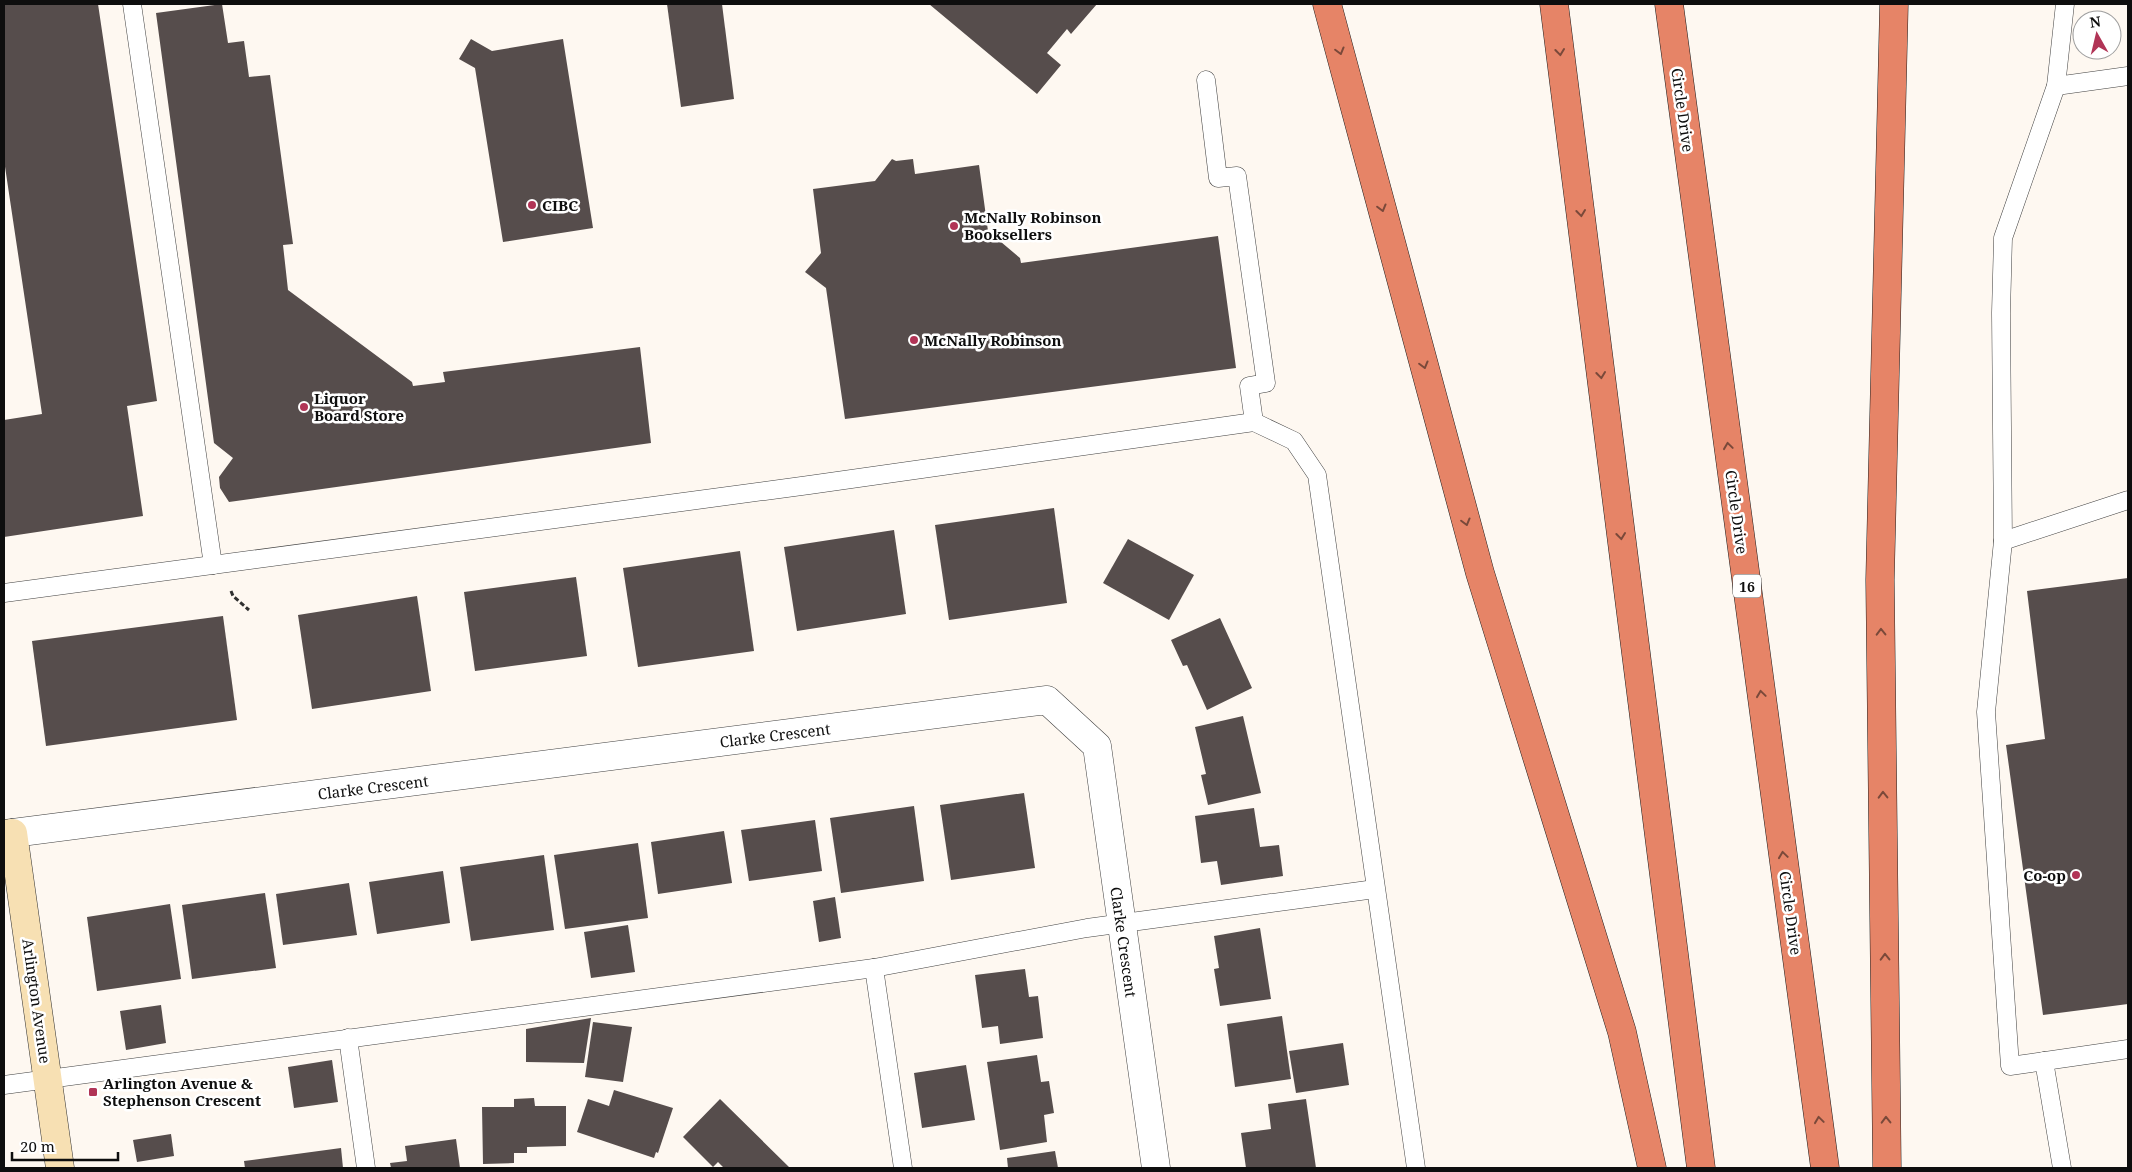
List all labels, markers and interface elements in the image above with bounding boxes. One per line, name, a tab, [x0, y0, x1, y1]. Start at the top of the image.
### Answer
north arrow	[2072, 10, 2122, 60]
text: N	[2088, 11, 2102, 32]
one-way arrow	[1334, 46, 1345, 55]
one-way arrow	[1554, 48, 1565, 56]
street label: Circle Drive	[1667, 67, 1699, 153]
place label: CIBC	[542, 195, 578, 215]
marker: CIBC	[526, 199, 538, 211]
one-way arrow	[1376, 203, 1387, 212]
place label: McNally Robinson Booksellers	[964, 207, 1102, 244]
one-way arrow	[1575, 209, 1585, 218]
marker: McNally Robinson Booksellers	[948, 220, 960, 232]
place label: McNally Robinson	[924, 330, 1062, 350]
marker: McNally Robinson	[908, 334, 920, 346]
one-way arrow	[1419, 360, 1429, 368]
one-way arrow	[1595, 371, 1606, 379]
place label: Liquor Board Store	[314, 388, 404, 425]
marker: Liquor Board Store	[298, 401, 310, 413]
one-way arrow	[1723, 442, 1734, 450]
street label: Circle Drive	[1721, 469, 1753, 555]
one-way arrow	[1461, 517, 1471, 525]
one-way arrow	[1615, 532, 1626, 540]
road number: 16	[1733, 574, 1761, 598]
one-way arrow	[1876, 628, 1886, 636]
one-way arrow	[1757, 689, 1767, 698]
street label: Clarke Crescent	[719, 718, 831, 752]
street label: Clarke Crescent	[317, 770, 429, 804]
one-way arrow	[1878, 790, 1888, 798]
one-way arrow	[1778, 850, 1789, 858]
place label: Co-op	[2023, 865, 2066, 885]
marker: Co-op	[2070, 869, 2082, 881]
street label: Circle Drive	[1775, 870, 1807, 956]
street label: Clarke Crescent	[1106, 886, 1142, 998]
street label: Arlington Avenue	[18, 937, 56, 1065]
one-way arrow	[1879, 953, 1890, 961]
place label: Arlington Avenue & Stephenson Crescent	[103, 1073, 261, 1110]
marker: Arlington Avenue & Stephenson Crescent	[87, 1086, 99, 1098]
one-way arrow	[1881, 1115, 1891, 1123]
one-way arrow	[1814, 1116, 1824, 1124]
scale bar	[12, 1130, 119, 1162]
text: 20 m	[20, 1136, 55, 1156]

